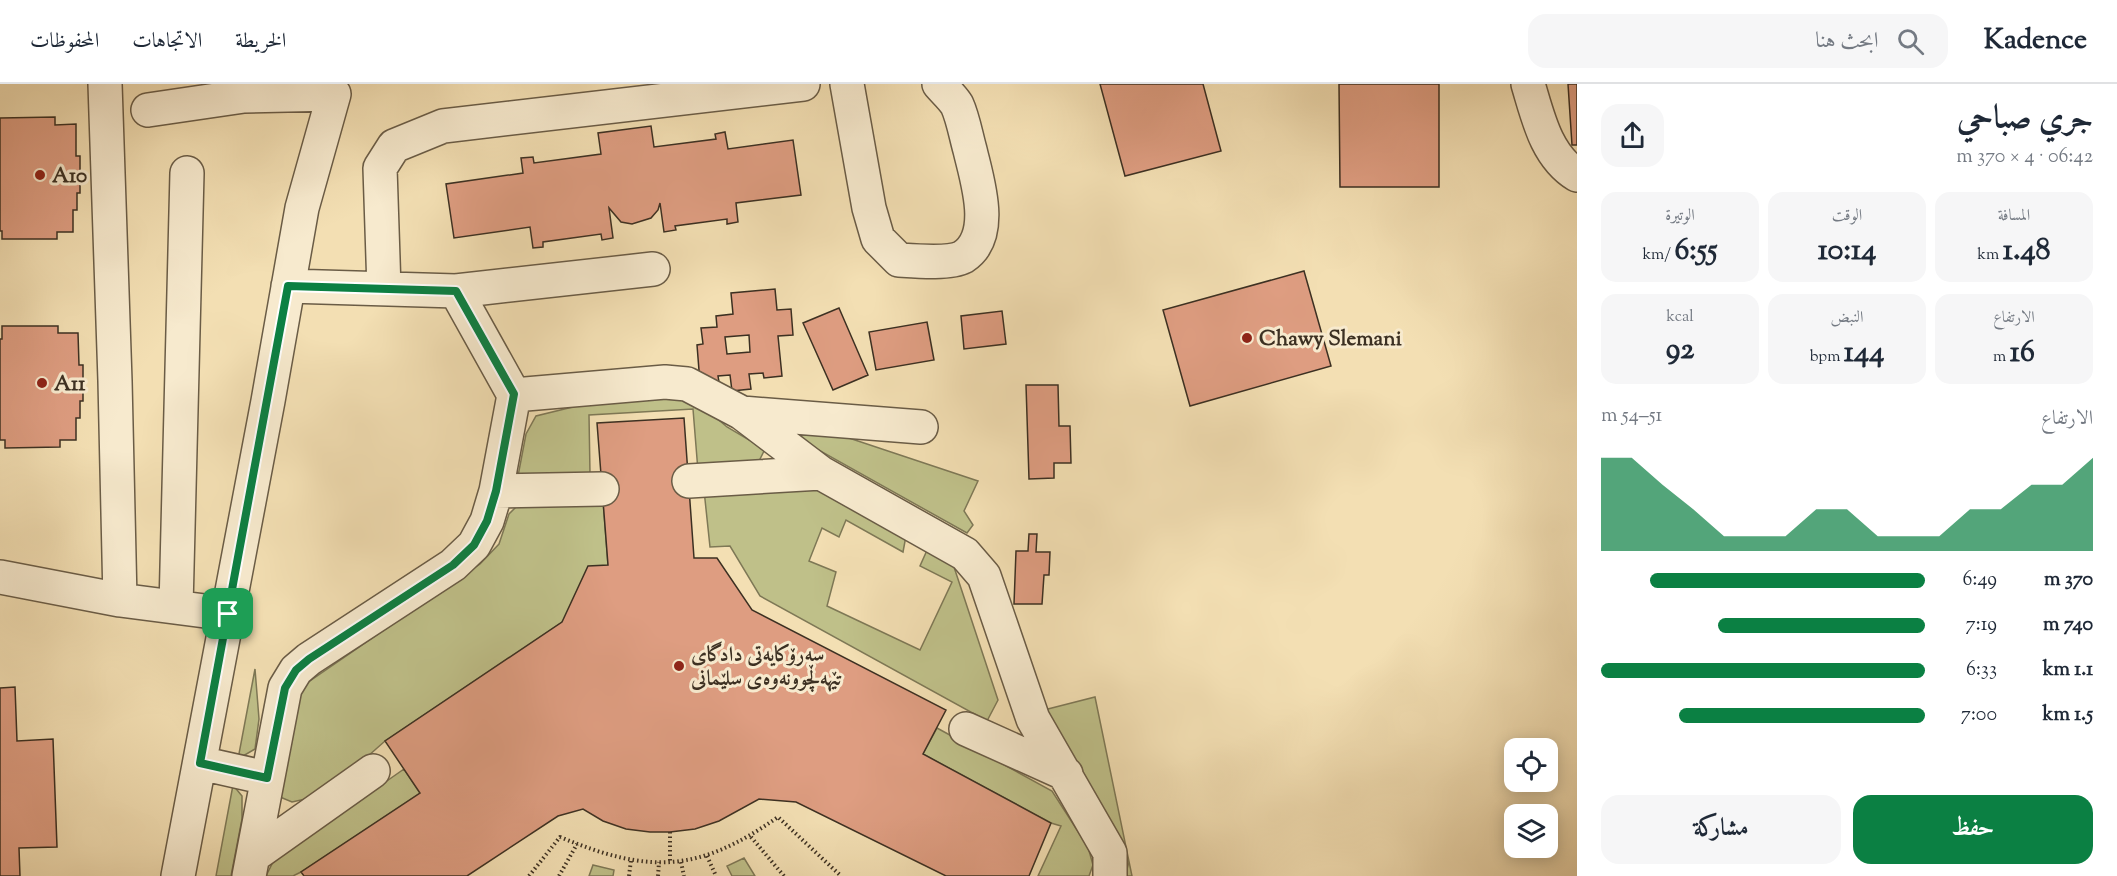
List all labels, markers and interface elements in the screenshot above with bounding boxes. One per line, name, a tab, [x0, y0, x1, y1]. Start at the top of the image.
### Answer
search box	[1528, 14, 1948, 68]
text: Kadence	[1984, 21, 2087, 61]
icon: search	[1894, 25, 1927, 58]
text: ابحث هنا	[1815, 26, 1879, 58]
text: المحفوظات	[30, 27, 99, 57]
text: الاتجاهات	[132, 27, 202, 57]
text: الخريطة	[235, 27, 286, 57]
text: جري صباحي	[1957, 96, 2093, 144]
button: share	[1601, 104, 1664, 167]
text: 06:42 · 4 × 370 m	[1956, 143, 2093, 172]
place label: A10	[52, 162, 87, 192]
marker: A10	[33, 168, 47, 182]
text: الوتيرة	[1665, 205, 1695, 228]
text: الوقت	[1832, 205, 1862, 228]
text: المسافة	[1998, 205, 2030, 228]
text: 6:55	[1674, 230, 1718, 273]
text: 10:14	[1818, 230, 1876, 273]
text: 1.48	[2003, 230, 2051, 273]
text: /km	[1642, 244, 1674, 267]
text: km	[1977, 244, 2003, 267]
text: kcal	[1666, 306, 1694, 329]
text: النبض	[1831, 307, 1863, 330]
text: الارتفاع	[1993, 307, 2035, 330]
place label: Chawy Slemani	[1259, 325, 1402, 355]
text: 92	[1666, 329, 1694, 372]
marker: Chawy Slemani	[1240, 331, 1254, 345]
text: 144	[1844, 332, 1884, 375]
text: 16	[2010, 332, 2035, 375]
text: bpm	[1810, 346, 1844, 369]
text: m	[1993, 346, 2010, 369]
place label: A11	[54, 370, 86, 400]
marker: A11	[35, 376, 49, 390]
text: 51–54 m	[1601, 402, 1662, 431]
text: الارتفاع	[2041, 405, 2093, 434]
text: 6:49	[1962, 566, 1997, 595]
text: 370 m	[2044, 566, 2093, 595]
pin	[202, 588, 253, 639]
icon: arrive	[211, 597, 244, 630]
text: 7:19	[1965, 611, 1997, 640]
text: 740 m	[2043, 611, 2093, 640]
place label: سەرۆکایەتی دادگای تێهەڵچوونەوەی سلێمانی	[690, 641, 842, 695]
text: 6:33	[1966, 656, 1997, 685]
text: 1.1 km	[2043, 656, 2093, 685]
marker: سەرۆکایەتی دادگای تێهەڵچوونەوەی سلێمانی	[672, 659, 686, 673]
text: 7:00	[1961, 701, 1997, 730]
text: 1.5 km	[2043, 701, 2093, 730]
map controls	[1504, 738, 1558, 858]
button: locate	[1504, 738, 1558, 792]
button: مشاركة	[1601, 795, 1841, 864]
button: حفظ	[1853, 795, 2093, 864]
button: layers	[1504, 804, 1558, 858]

